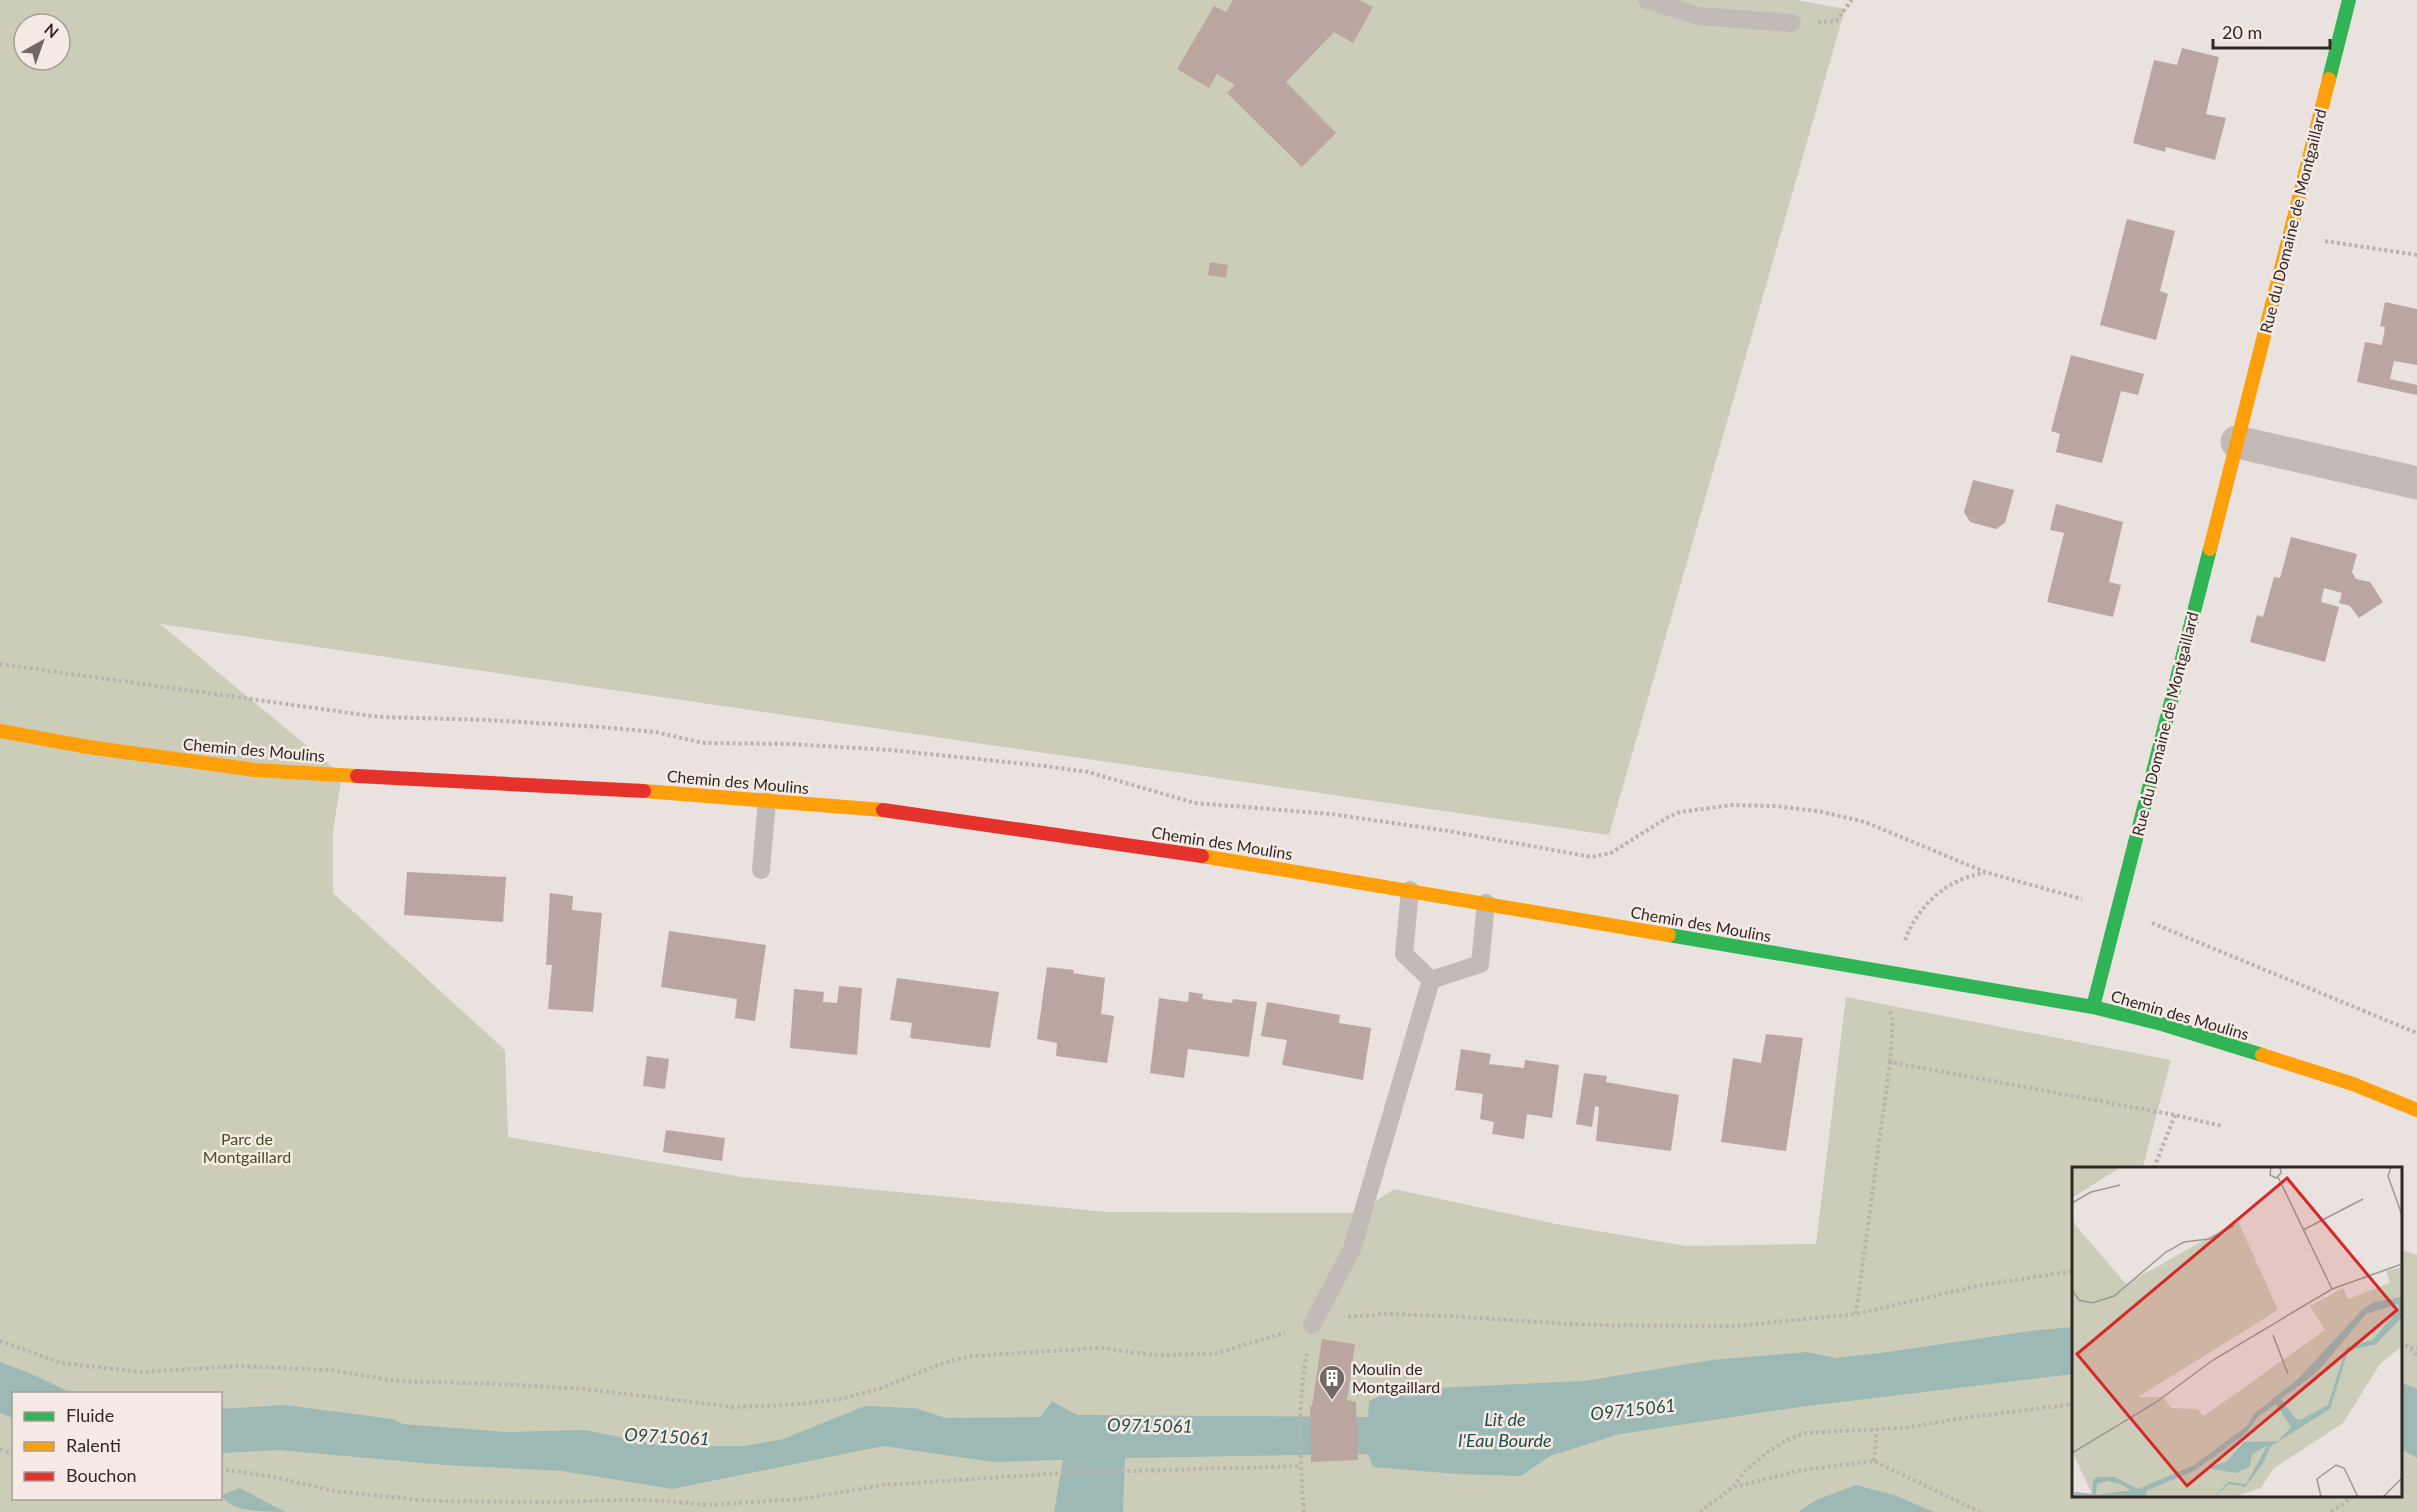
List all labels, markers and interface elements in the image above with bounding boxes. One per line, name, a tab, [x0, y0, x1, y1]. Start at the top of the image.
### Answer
north arrow	[12, 12, 72, 72]
scale bar	[2213, 12, 2330, 50]
text: N	[41, 19, 63, 41]
text: 20 m	[2222, 21, 2262, 43]
street label: Rue du Domaine de Montgaillard	[2255, 107, 2330, 335]
street label: Rue du Domaine de Montgaillard	[2127, 610, 2202, 838]
street label: Chemin des Moulins	[182, 734, 326, 765]
street label: Chemin des Moulins	[666, 766, 810, 797]
street label: Chemin des Moulins	[1150, 822, 1294, 863]
street label: Chemin des Moulins	[1629, 902, 1773, 945]
street label: Chemin des Moulins	[2109, 986, 2251, 1043]
park label: Parc de Montgaillard	[203, 1129, 291, 1166]
inset map	[2072, 1167, 2402, 1497]
place label: Moulin de Montgaillard	[1352, 1359, 1440, 1396]
building icon: Moulin de Montgaillard	[1317, 1363, 1347, 1401]
legend	[12, 1392, 222, 1500]
water label: O9715061	[1589, 1394, 1677, 1424]
text: Fluide	[66, 1404, 114, 1426]
water label: Lit de l'Eau Bourde	[1458, 1408, 1552, 1451]
water label: O9715061	[1107, 1413, 1193, 1437]
water label: O9715061	[624, 1423, 710, 1449]
text: Ralenti	[66, 1434, 121, 1456]
text: Bouchon	[66, 1464, 137, 1486]

